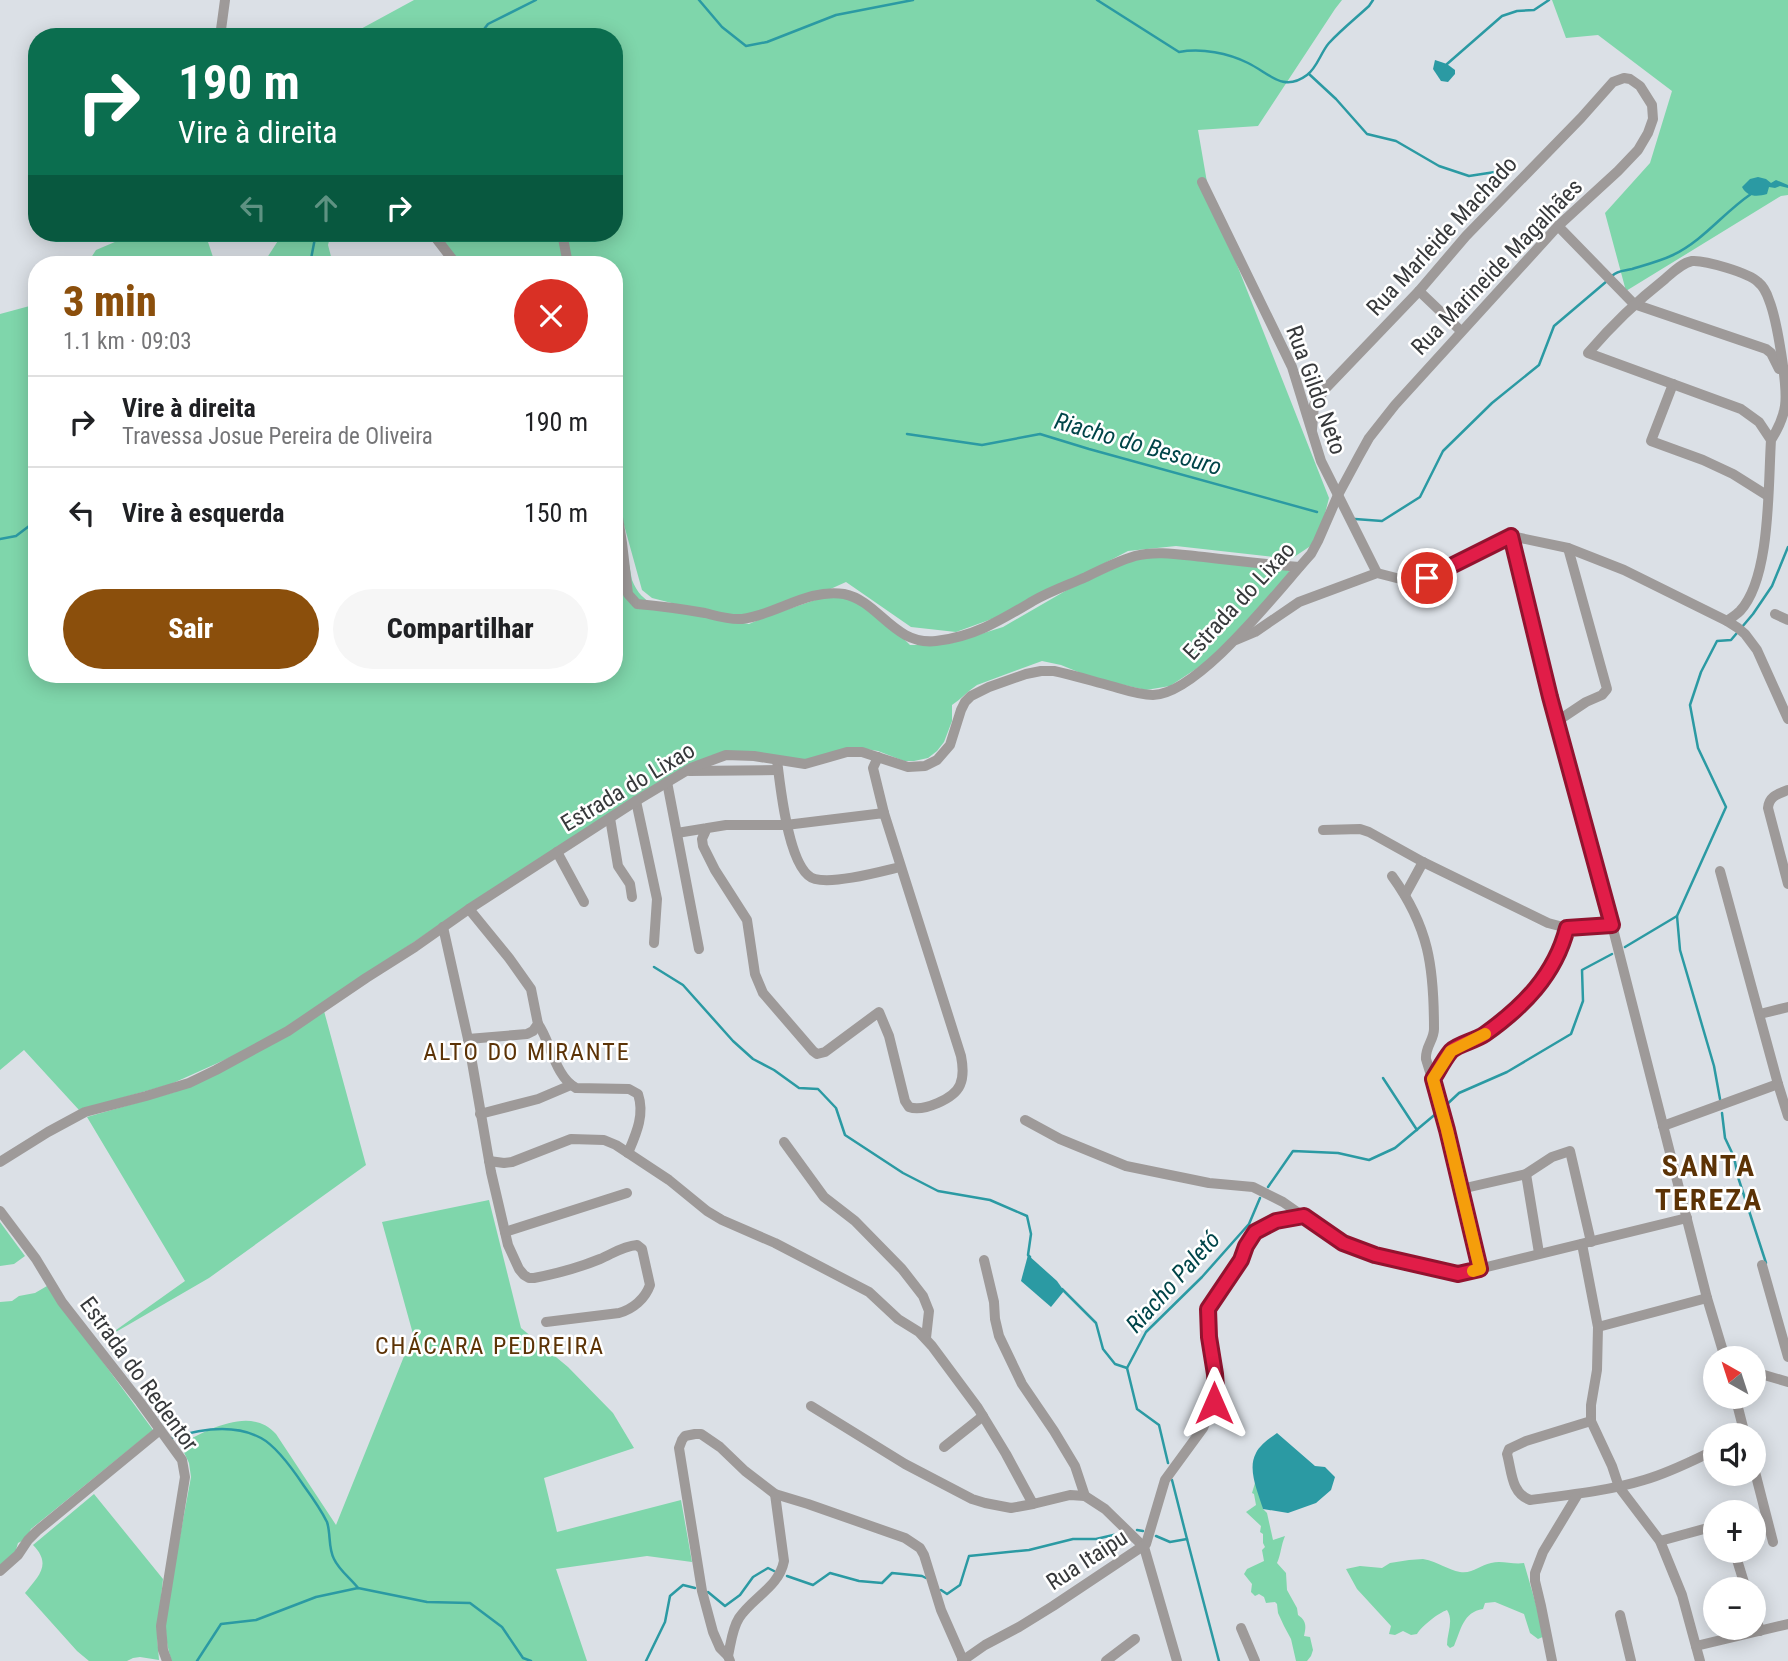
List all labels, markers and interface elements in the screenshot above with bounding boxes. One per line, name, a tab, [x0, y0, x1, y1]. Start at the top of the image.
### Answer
text: 190 m	[178, 54, 300, 111]
icon: right	[63, 56, 154, 147]
text: Vire à direita	[178, 113, 338, 151]
street label: Rua Marleide Machado	[1361, 151, 1523, 321]
street label: Rua Marineide Magalhães	[1406, 173, 1588, 361]
icon: left	[234, 189, 272, 227]
icon: ahead	[307, 189, 345, 227]
icon: right	[380, 189, 418, 227]
text: 3 min	[63, 277, 157, 326]
button: close	[514, 279, 588, 353]
street label: Rua Gildo Neto	[1280, 322, 1352, 458]
text: 1.1 km · 09:03	[63, 328, 192, 355]
text: Vire à direita	[122, 393, 256, 423]
icon: right	[63, 403, 101, 441]
text: 190 m	[524, 407, 588, 437]
water label: Riacho do Besouro	[1051, 407, 1225, 481]
text: Travessa Josue Pereira de Oliveira	[122, 423, 433, 450]
icon: left	[63, 494, 101, 532]
text: Vire à esquerda	[122, 498, 285, 528]
text: 150 m	[524, 498, 588, 528]
street label: Estrada do Lixao	[1178, 537, 1300, 665]
pin	[1397, 548, 1457, 608]
icon: arrive	[1408, 559, 1446, 597]
button: Sair	[63, 589, 319, 669]
button: Compartilhar	[333, 589, 588, 669]
street label: Estrada do Lixao	[556, 737, 700, 837]
district label: ALTO DO MIRANTE	[423, 1038, 631, 1066]
district label: SANTA TEREZA	[1655, 1148, 1763, 1217]
water label: Riacho Paletó	[1120, 1225, 1226, 1338]
street label: Estrada do Redentor	[74, 1292, 204, 1456]
district label: CHÁCARA PEDREIRA	[375, 1332, 605, 1360]
north arrow	[1703, 1346, 1766, 1409]
map controls	[1703, 1346, 1766, 1640]
position arrow	[1177, 1366, 1251, 1440]
button: sound	[1703, 1423, 1766, 1486]
button: +	[1703, 1500, 1766, 1563]
street label: Rua Itaipu	[1042, 1524, 1132, 1596]
button: −	[1703, 1577, 1766, 1640]

